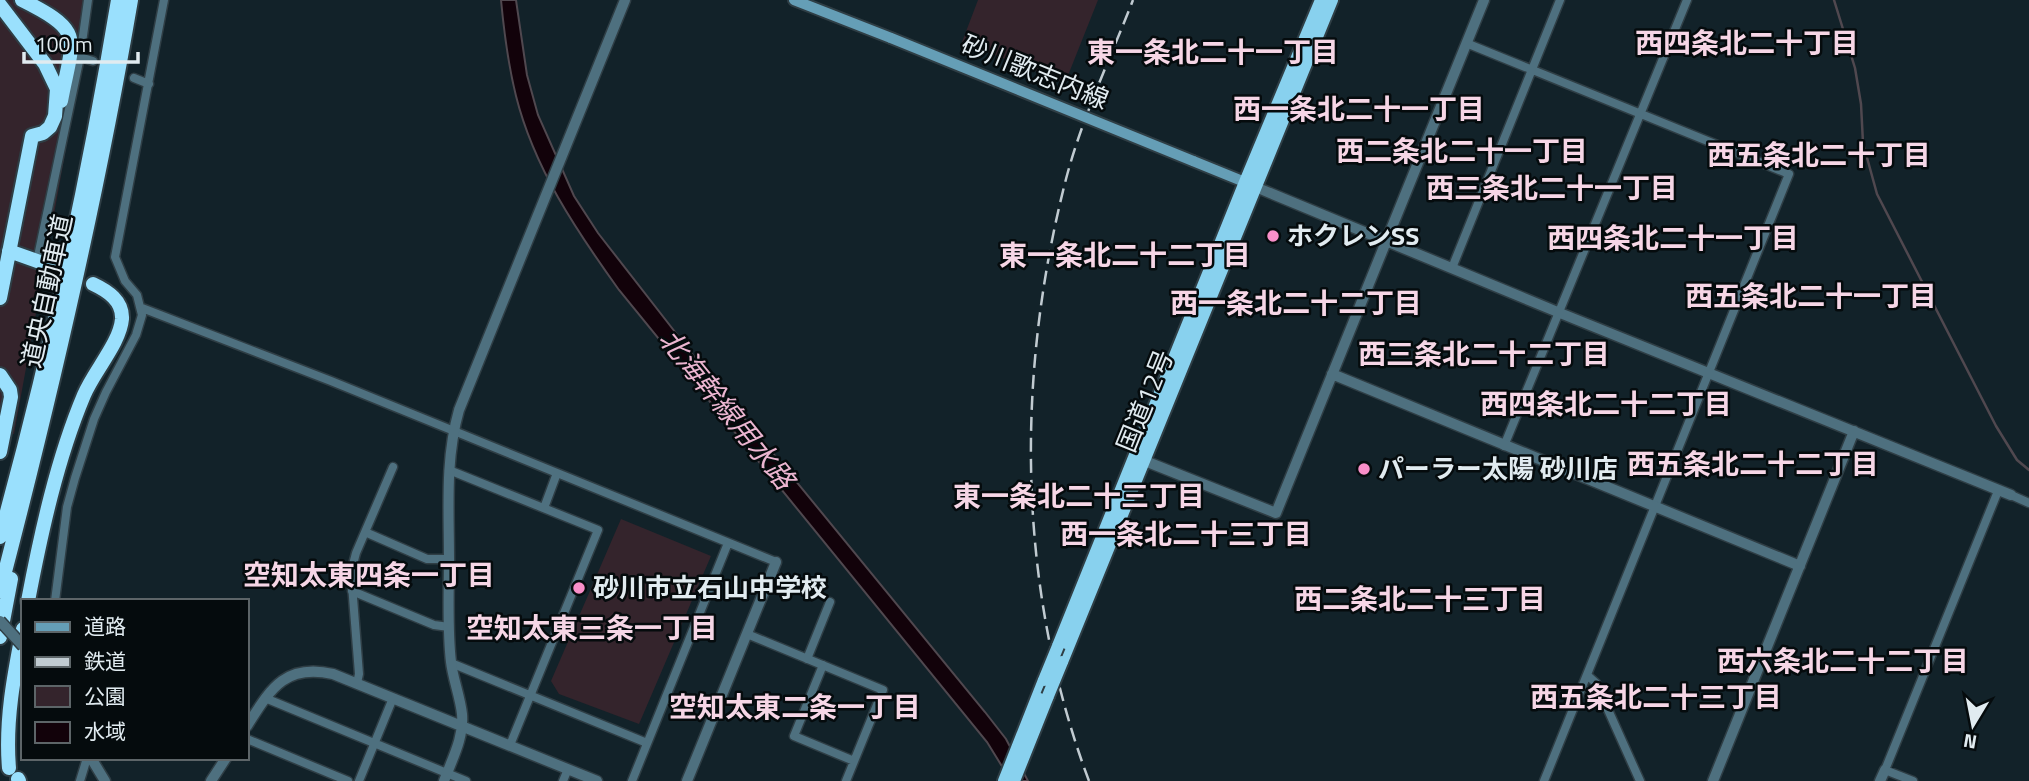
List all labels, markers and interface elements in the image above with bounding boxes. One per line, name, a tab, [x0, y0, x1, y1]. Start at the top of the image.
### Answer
scale bar	[24, 21, 138, 65]
district label: 西四条北二十丁目	[1635, 21, 1859, 64]
street label: 砂川歌志内線	[956, 24, 1115, 119]
text: 100 m	[35, 28, 92, 60]
district label: 東一条北二十一丁目	[1087, 30, 1339, 73]
district label: 西一条北二十一丁目	[1233, 87, 1485, 130]
district label: 西二条北二十一丁目	[1336, 129, 1588, 172]
district label: 西五条北二十丁目	[1707, 133, 1931, 176]
district label: 西三条北二十一丁目	[1426, 166, 1678, 209]
street label: 道央自動車道	[11, 211, 82, 371]
place label: ホクレンSS	[1287, 216, 1419, 255]
district label: 西四条北二十一丁目	[1547, 216, 1799, 259]
marker: ホクレンSS	[1265, 228, 1281, 244]
district label: 東一条北二十二丁目	[999, 233, 1251, 276]
district label: 西五条北二十一丁目	[1685, 274, 1937, 317]
district label: 西一条北二十二丁目	[1170, 281, 1422, 324]
water label: 北海幹線用水路	[649, 319, 807, 500]
district label: 西三条北二十二丁目	[1358, 332, 1610, 375]
street label: 国道12号	[1106, 344, 1183, 458]
district label: 西四条北二十二丁目	[1480, 382, 1732, 425]
district label: 西五条北二十二丁目	[1627, 442, 1879, 485]
place label: パーラー太陽 砂川店	[1378, 449, 1618, 488]
marker: パーラー太陽 砂川店	[1356, 461, 1372, 477]
district label: 東一条北二十三丁目	[953, 474, 1205, 517]
district label: 西一条北二十三丁目	[1060, 512, 1312, 555]
district label: 空知太東四条一丁目	[243, 553, 495, 596]
place label: 砂川市立石山中学校	[593, 568, 827, 607]
district label: 西二条北二十三丁目	[1294, 577, 1546, 620]
marker: 砂川市立石山中学校	[571, 580, 587, 596]
legend	[21, 599, 248, 760]
district label: 空知太東三条一丁目	[466, 606, 718, 649]
text: 道路	[84, 610, 126, 642]
district label: 西六条北二十二丁目	[1717, 639, 1969, 682]
text: 鉄道	[84, 645, 126, 677]
district label: 西五条北二十三丁目	[1530, 675, 1782, 718]
text: 公園	[84, 680, 126, 712]
district label: 空知太東二条一丁目	[669, 685, 921, 728]
north arrow	[1938, 690, 2008, 760]
text: 水域	[84, 715, 126, 747]
text: N	[1961, 727, 1979, 758]

